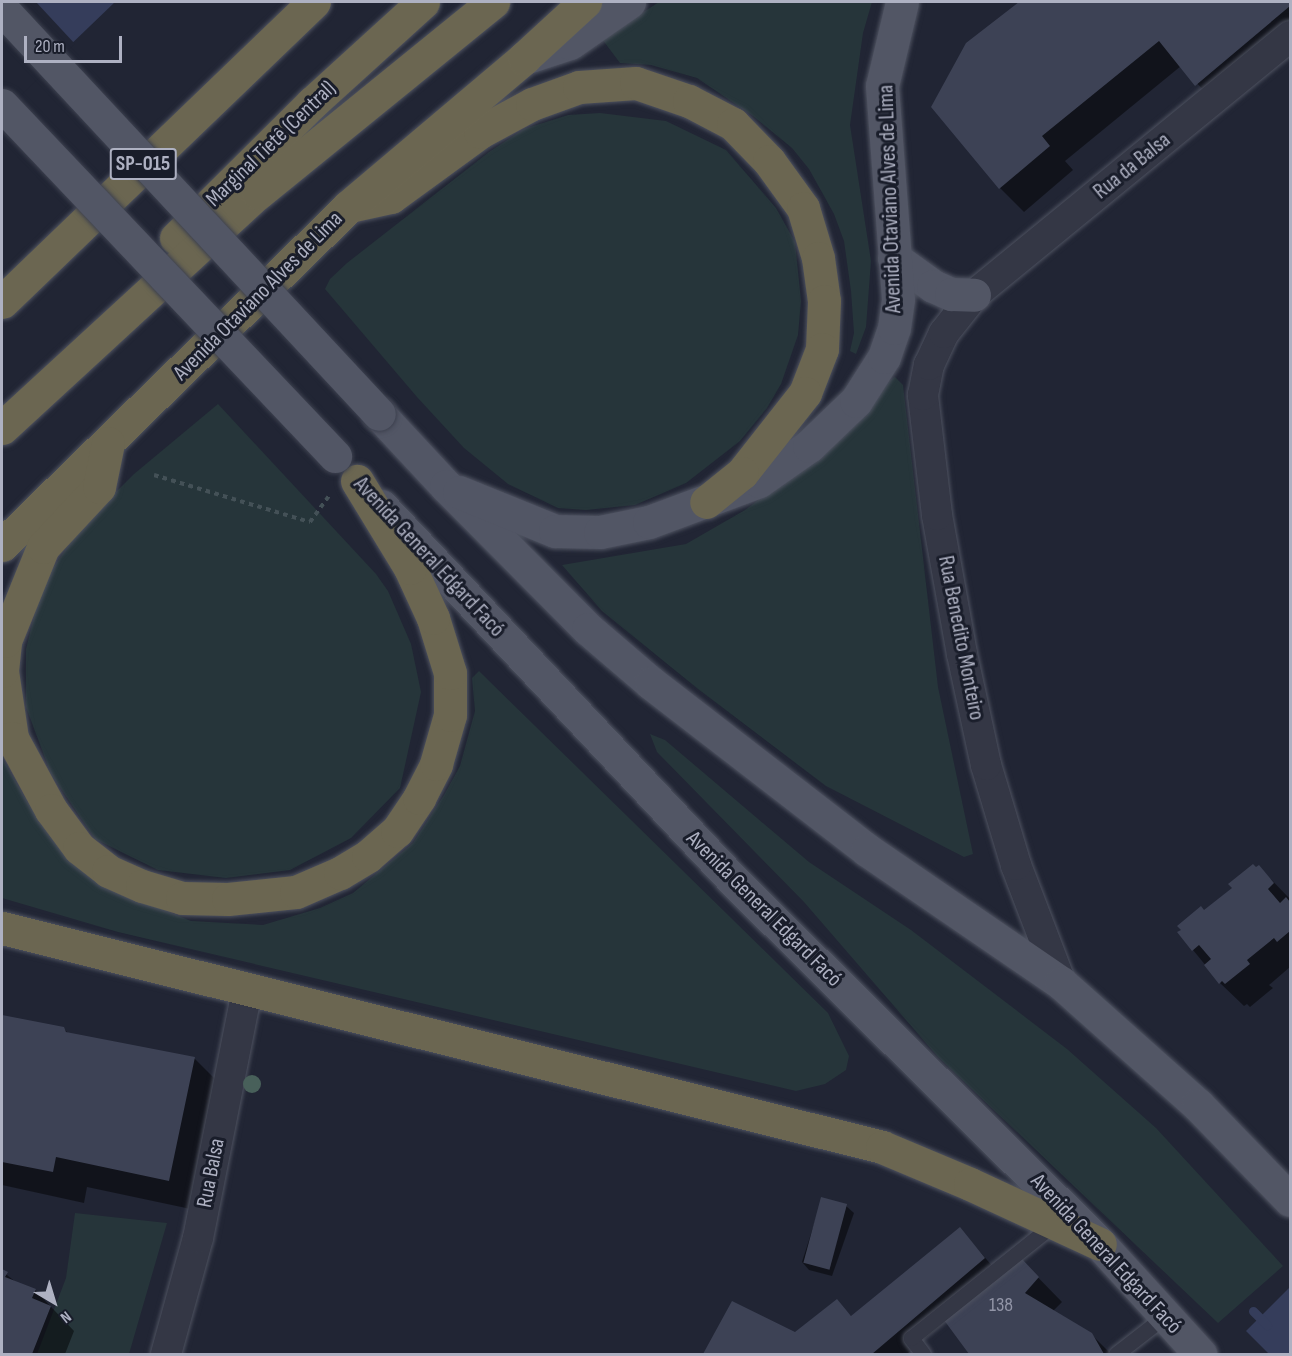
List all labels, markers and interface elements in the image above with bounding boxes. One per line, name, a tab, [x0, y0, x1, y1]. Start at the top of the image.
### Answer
scale bar	[27, 24, 124, 62]
text: 20 m	[35, 36, 65, 57]
street label: Marginal Tietê (Central)	[201, 75, 341, 213]
street label: Avenida Otaviano Alves de Lima	[873, 84, 907, 314]
street label: Rua da Balsa	[1088, 127, 1176, 205]
road number: SP-015	[108, 146, 178, 182]
street label: Avenida Otaviano Alves de Lima	[168, 206, 348, 386]
street label: Avenida General Edgard Facó	[348, 472, 510, 642]
street label: Rua Benedito Monteiro	[932, 554, 990, 722]
street label: Avenida General Edgard Facó	[681, 826, 847, 992]
street label: Rua Balsa	[191, 1136, 231, 1210]
street label: Avenida General Edgard Facó	[1025, 1169, 1187, 1339]
north arrow	[24, 1272, 84, 1332]
house number: 138	[989, 1293, 1013, 1317]
text: N	[56, 1306, 75, 1327]

